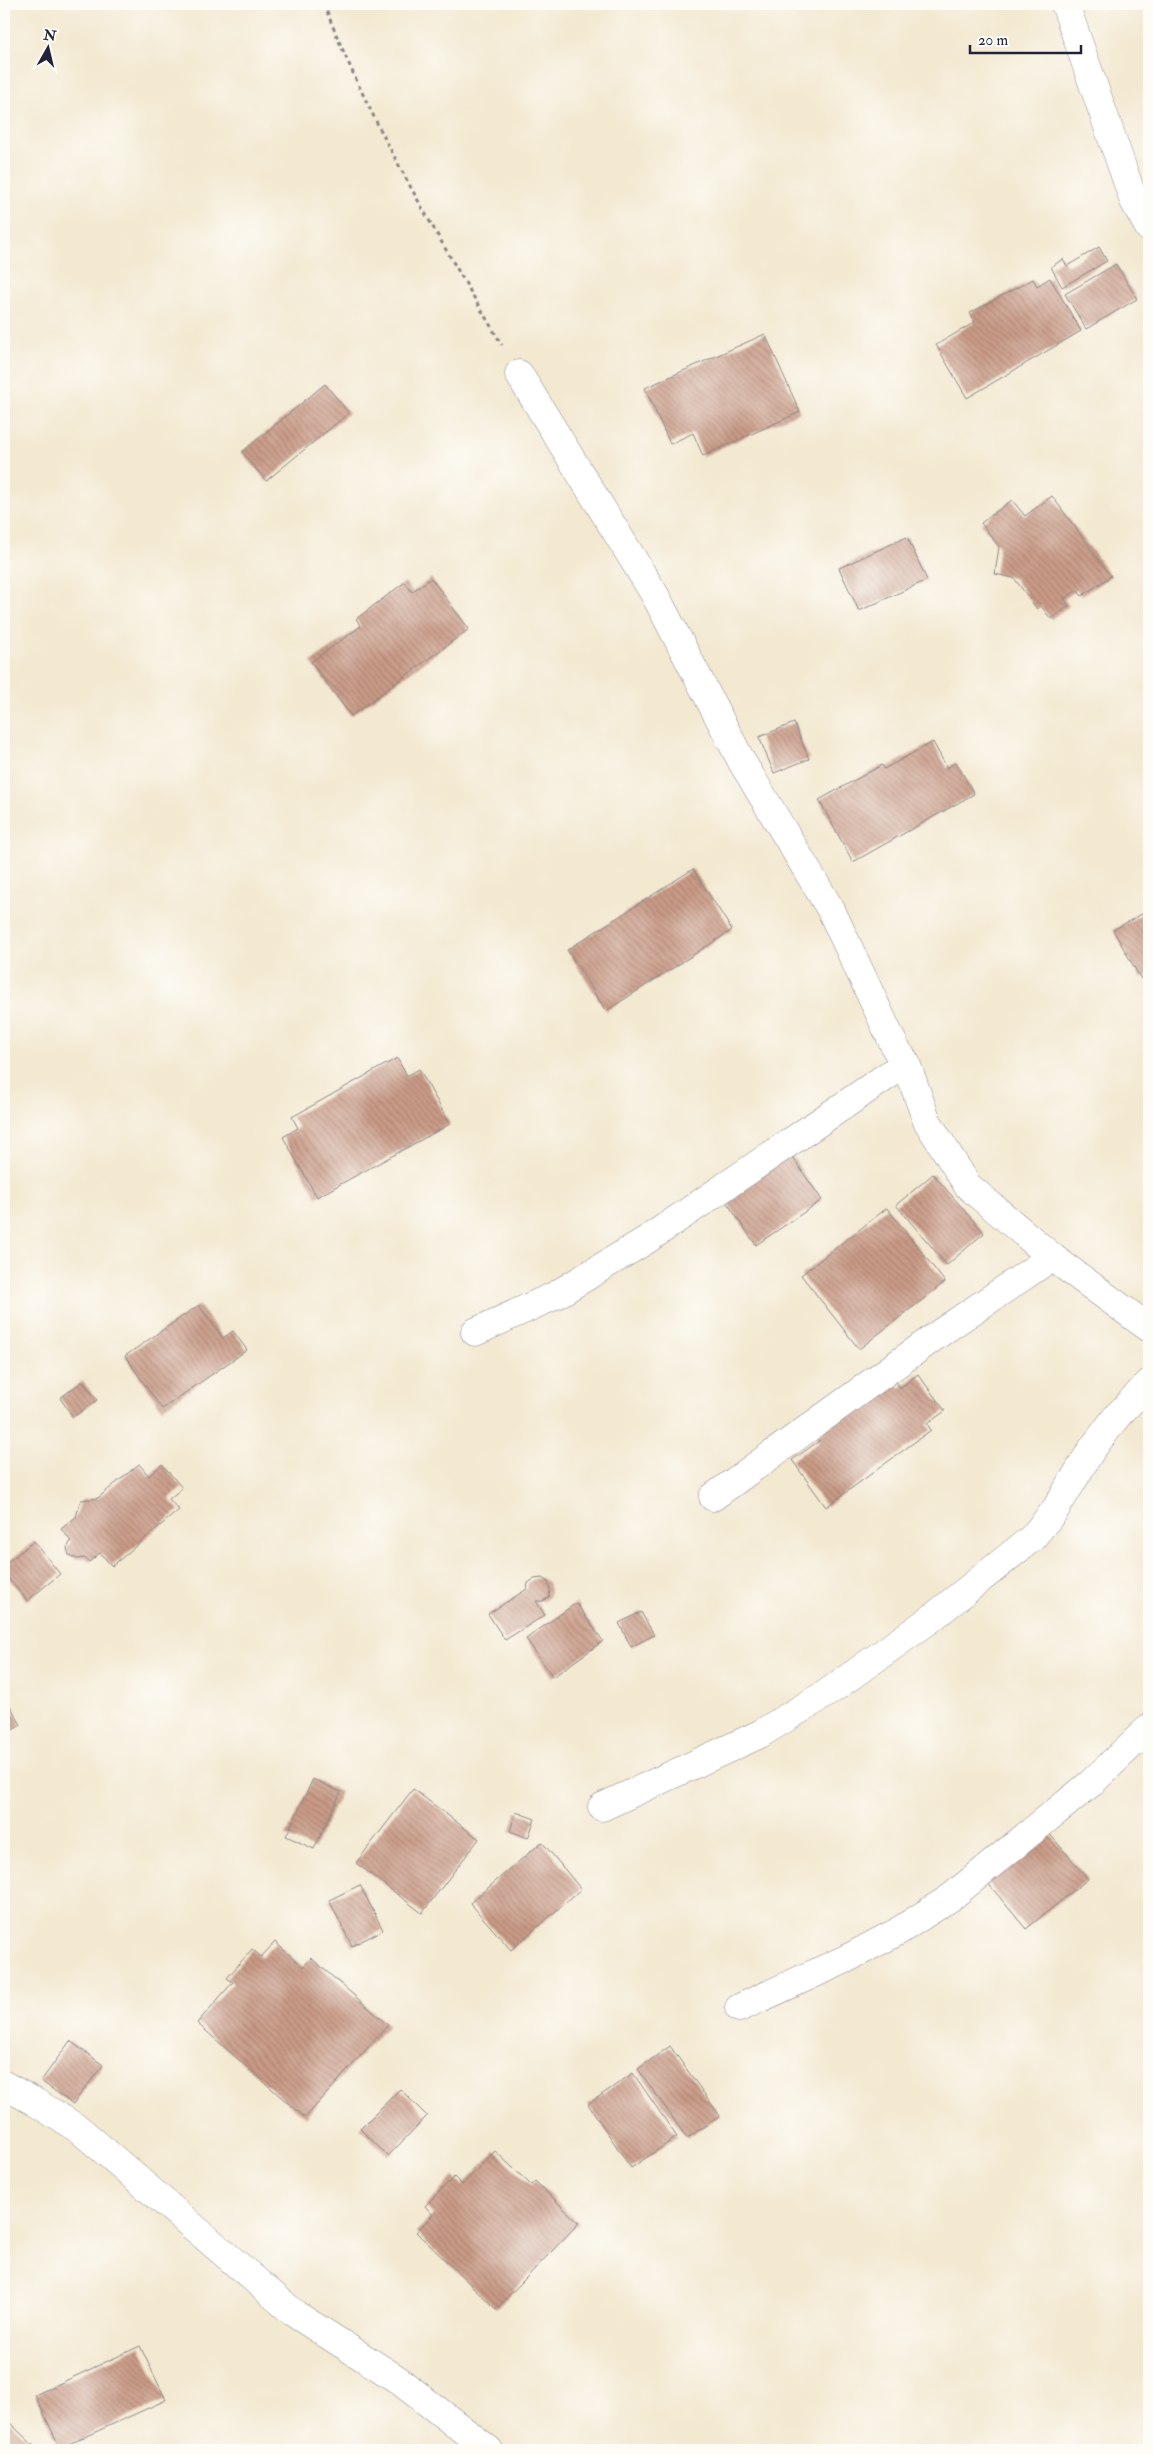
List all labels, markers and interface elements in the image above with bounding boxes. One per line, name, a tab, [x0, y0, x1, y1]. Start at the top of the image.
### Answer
north arrow	[22, 22, 72, 72]
scale bar	[970, 22, 1082, 54]
text: N	[41, 26, 58, 45]
text: 20 m	[978, 31, 1008, 50]

